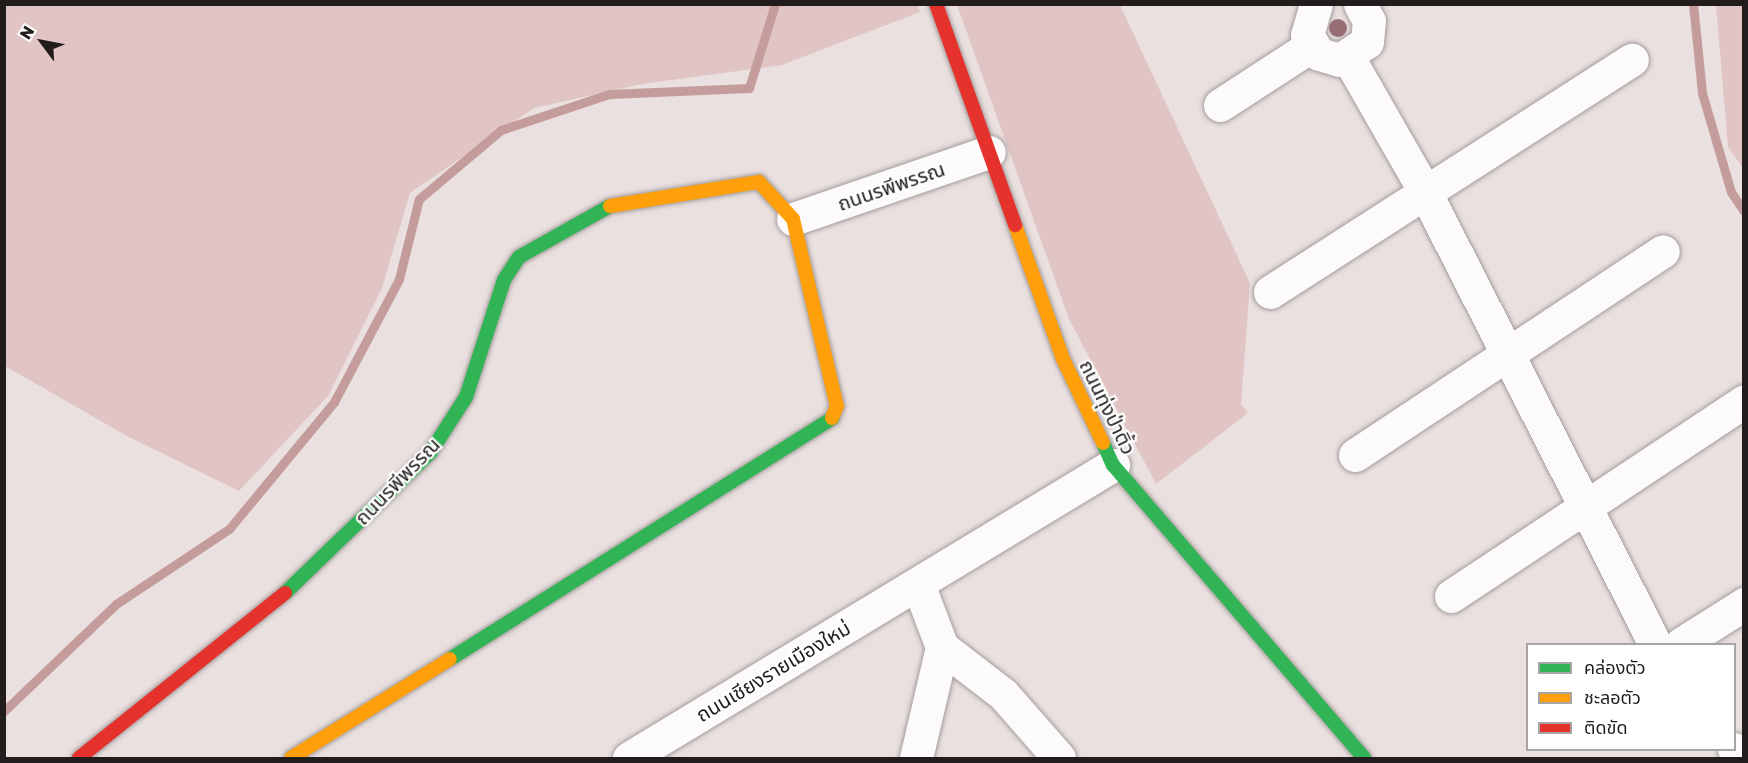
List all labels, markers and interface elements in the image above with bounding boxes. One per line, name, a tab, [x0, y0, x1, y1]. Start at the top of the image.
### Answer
north arrow	[12, 12, 72, 72]
text: N	[15, 22, 38, 43]
street label: ถนนรพีพรรณ	[834, 156, 948, 216]
street label: ถนนทุ่งป่าติ้ว	[1075, 356, 1141, 458]
street label: ถนนรพีพรรณ	[350, 432, 444, 530]
street label: ถนนเชียงรายเมืองใหม่	[691, 615, 855, 727]
legend	[1526, 643, 1736, 751]
text: คล่องตัว	[1584, 656, 1646, 678]
text: ชะลอตัว	[1584, 686, 1641, 708]
text: ติดขัด	[1584, 716, 1627, 738]

